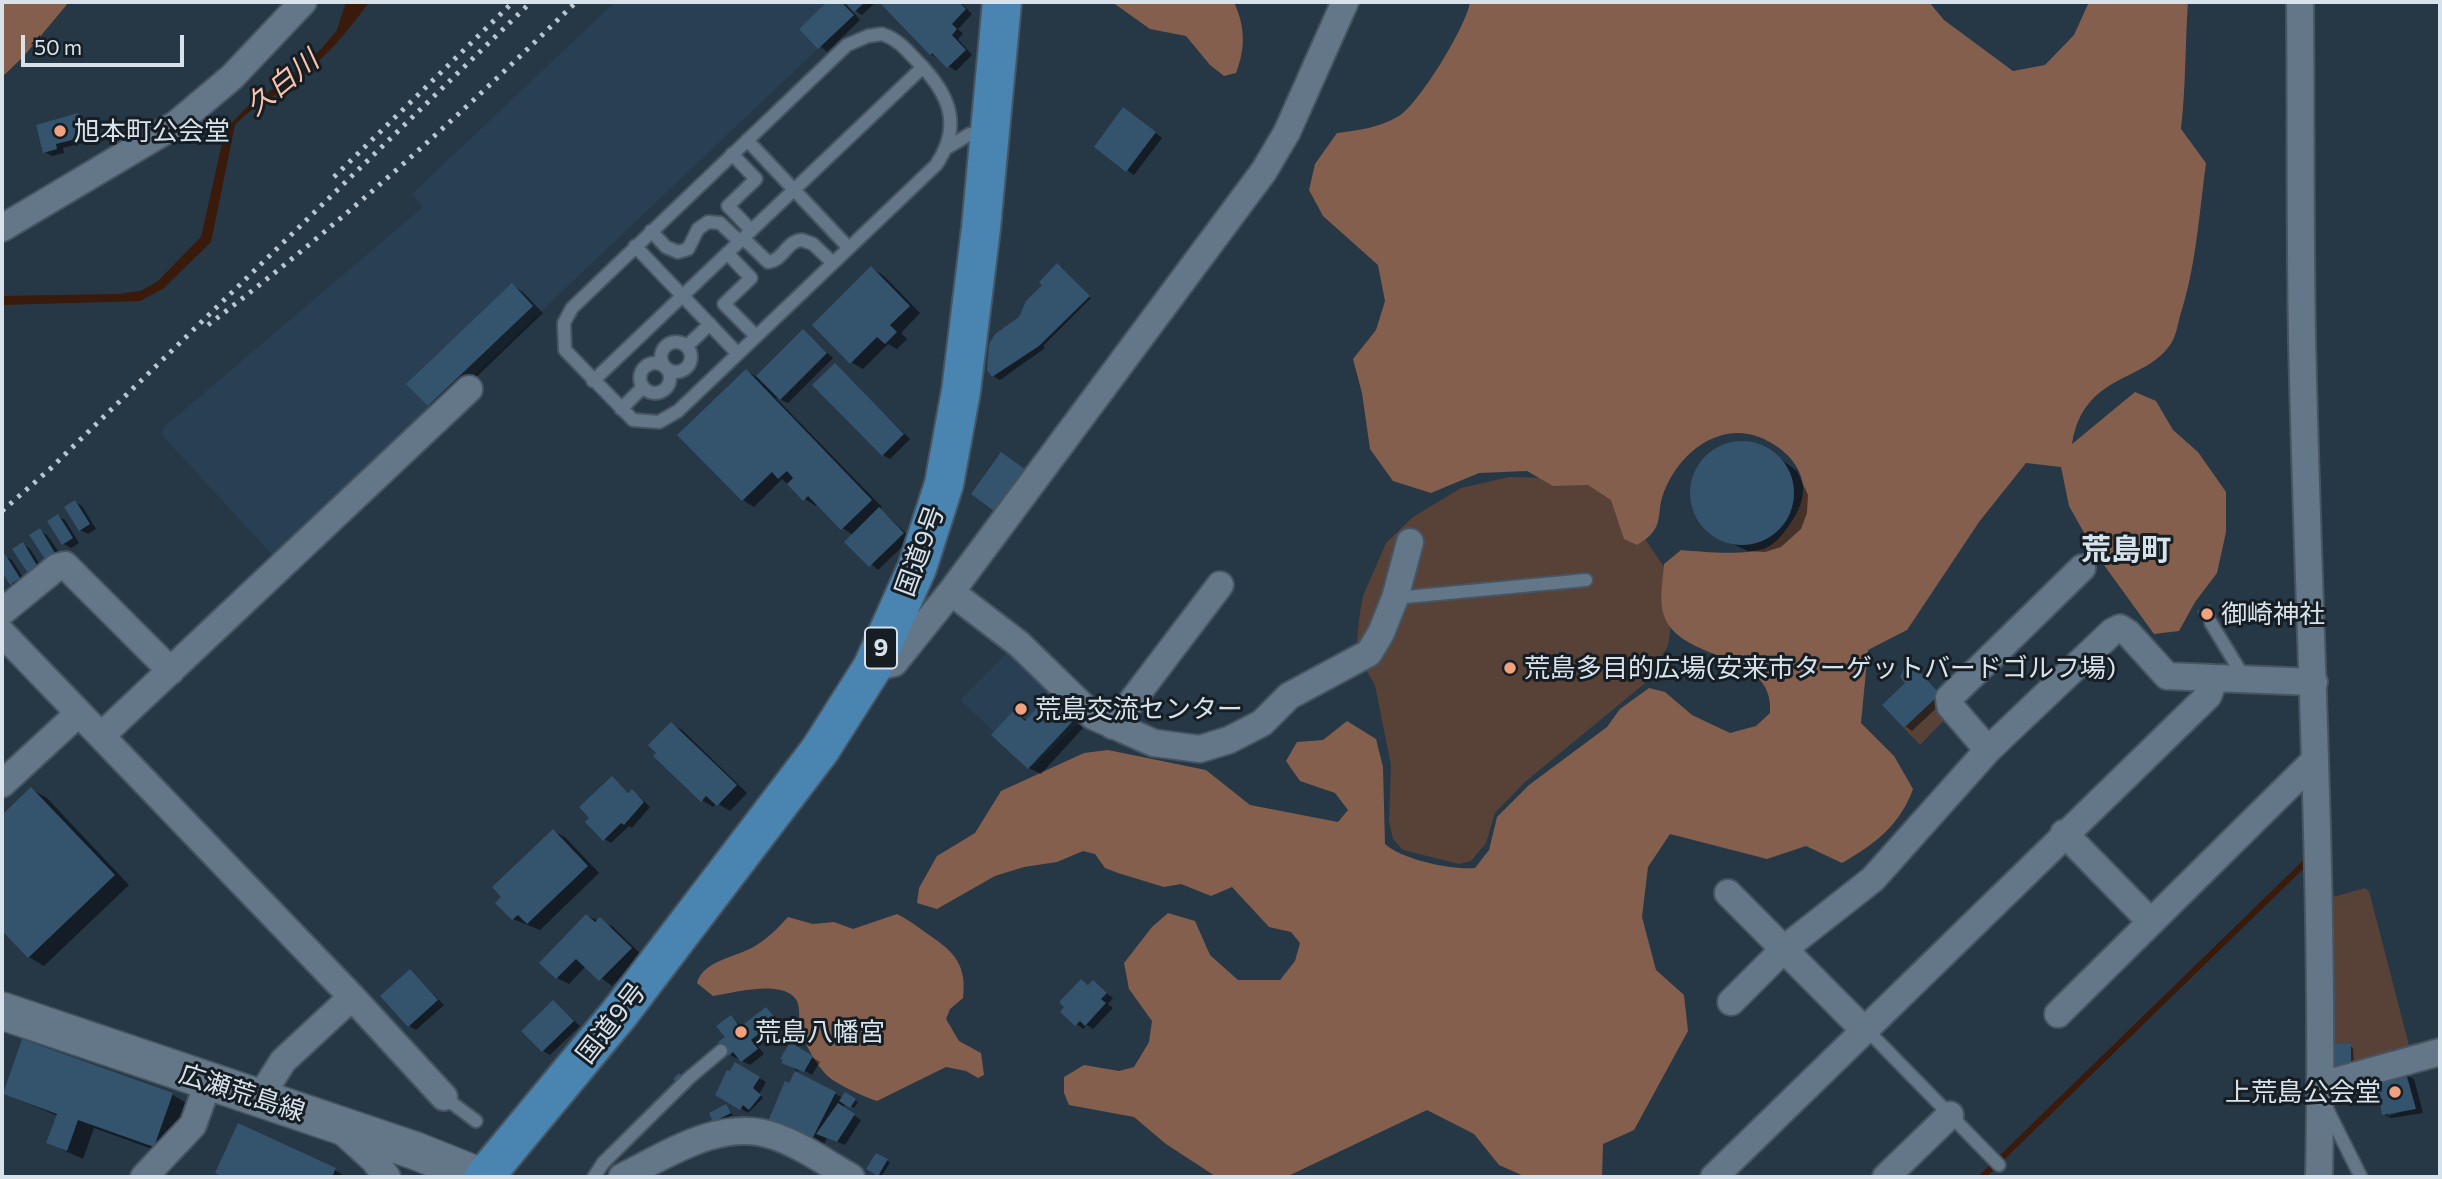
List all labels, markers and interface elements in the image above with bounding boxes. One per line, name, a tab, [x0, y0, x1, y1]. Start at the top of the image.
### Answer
scale bar	[24, 21, 187, 65]
text: 50 m	[34, 34, 82, 59]
water label: 久白川	[239, 44, 325, 122]
place label: 旭本町公会堂	[74, 115, 230, 147]
marker: 旭本町公会堂	[52, 123, 68, 139]
street label: 国道9号	[889, 502, 951, 600]
district label: 荒島町	[2081, 532, 2171, 568]
place label: 御崎神社	[2221, 598, 2325, 630]
marker: 御崎神社	[2199, 606, 2215, 622]
road number: 9	[865, 628, 897, 668]
place label: 荒島多目的広場(安来市ターゲットバードゴルフ場)	[1524, 652, 2116, 684]
marker: 荒島多目的広場(安来市ターゲットバードゴルフ場)	[1502, 660, 1518, 676]
place label: 荒島交流センター	[1035, 693, 1243, 725]
marker: 荒島交流センター	[1013, 701, 1029, 717]
street label: 国道9号	[570, 976, 652, 1070]
place label: 荒島八幡宮	[755, 1016, 885, 1048]
marker: 荒島八幡宮	[733, 1024, 749, 1040]
street label: 広瀬荒島線	[175, 1058, 309, 1128]
place label: 上荒島公会堂	[2225, 1076, 2381, 1108]
marker: 上荒島公会堂	[2387, 1084, 2403, 1100]

